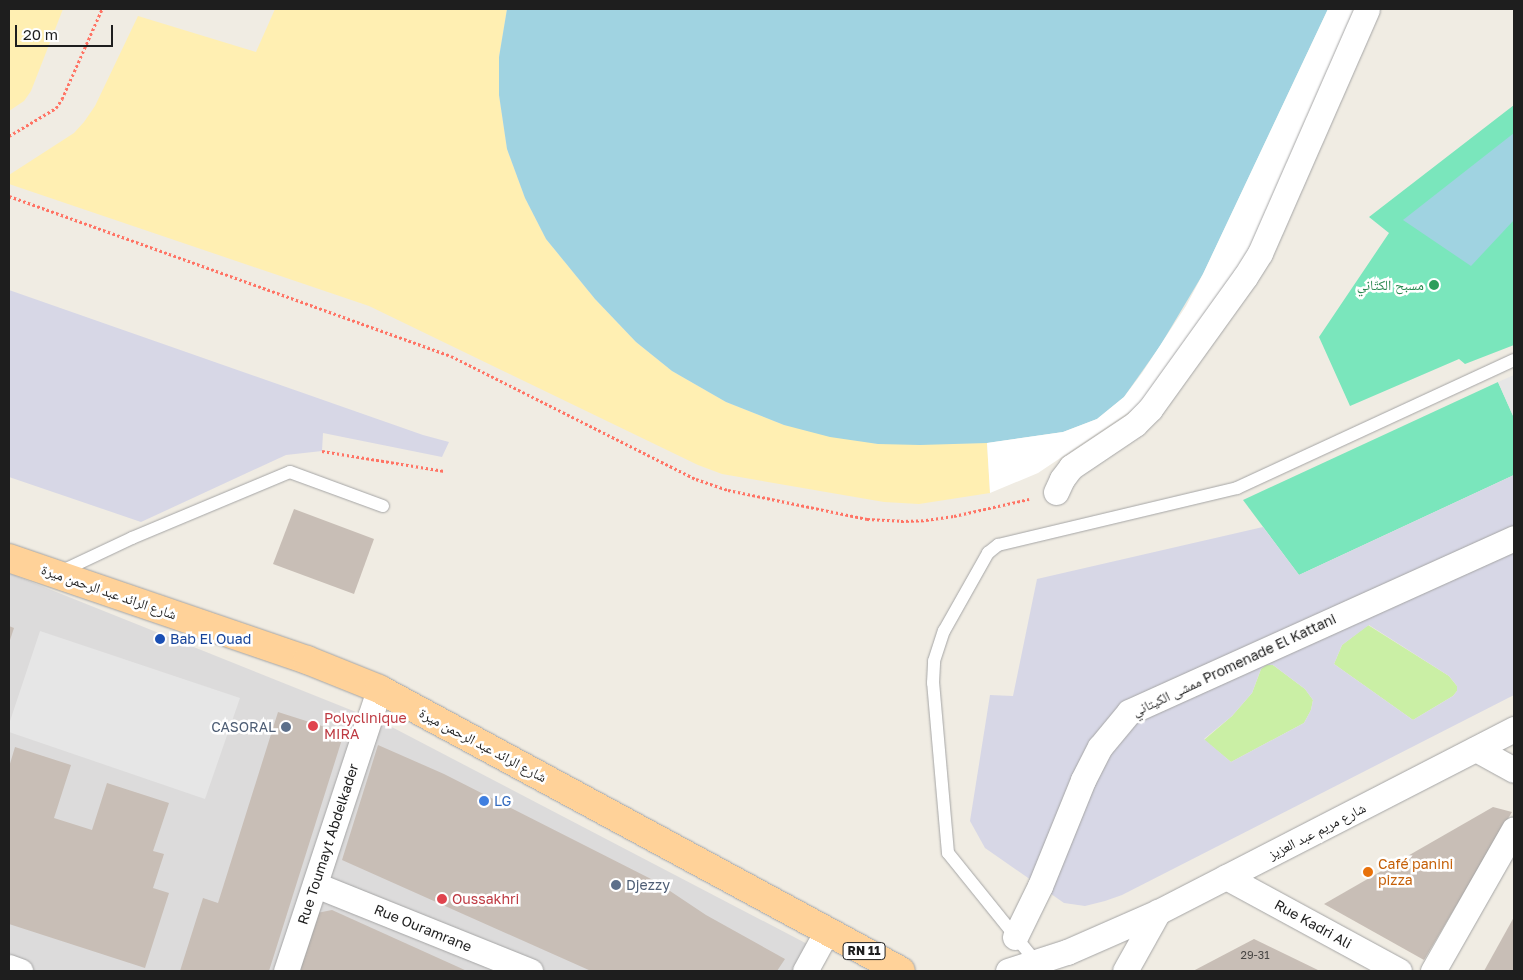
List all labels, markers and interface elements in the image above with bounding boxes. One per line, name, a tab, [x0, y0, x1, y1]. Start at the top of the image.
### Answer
scale bar	[18, 15, 115, 47]
text: 20 m	[23, 25, 58, 43]
place label: مسبح الكتّاني	[1357, 277, 1424, 293]
marker: مسبح الكتّاني	[1428, 279, 1440, 291]
street label: شارع الرائد عبد الرحمن ميرة	[39, 561, 179, 623]
street label: ممشى الكيتاني Promenade El Kattani	[1129, 610, 1339, 720]
place label: Bab El Ouad	[170, 631, 251, 647]
marker: Bab El Ouad	[154, 633, 166, 645]
street label: شارع الرائد عبد الرحمن ميرة	[416, 704, 550, 786]
place label: Polyclinique MIRA	[324, 710, 407, 742]
place label: CASORAL	[211, 719, 276, 735]
marker: Polyclinique MIRA	[306, 719, 320, 733]
marker: CASORAL	[280, 721, 292, 733]
street label: Rue Toumayt Abdelkader	[294, 761, 362, 927]
place label: LG	[494, 793, 511, 809]
marker: LG	[478, 795, 490, 807]
street label: شارع مريم عبد العزيز	[1265, 799, 1369, 863]
place label: Café panini pizza	[1378, 856, 1453, 889]
marker: Café panini pizza	[1362, 866, 1374, 878]
place label: Djezzy	[626, 877, 670, 893]
marker: Djezzy	[610, 879, 622, 891]
place label: Oussakhri	[452, 891, 519, 907]
marker: Oussakhri	[436, 893, 448, 905]
street label: Rue Kadri Ali	[1272, 896, 1354, 952]
street label: Rue Ouramrane	[372, 901, 474, 955]
road number: RN 11	[842, 941, 886, 960]
house number: 29-31	[1241, 948, 1269, 962]

